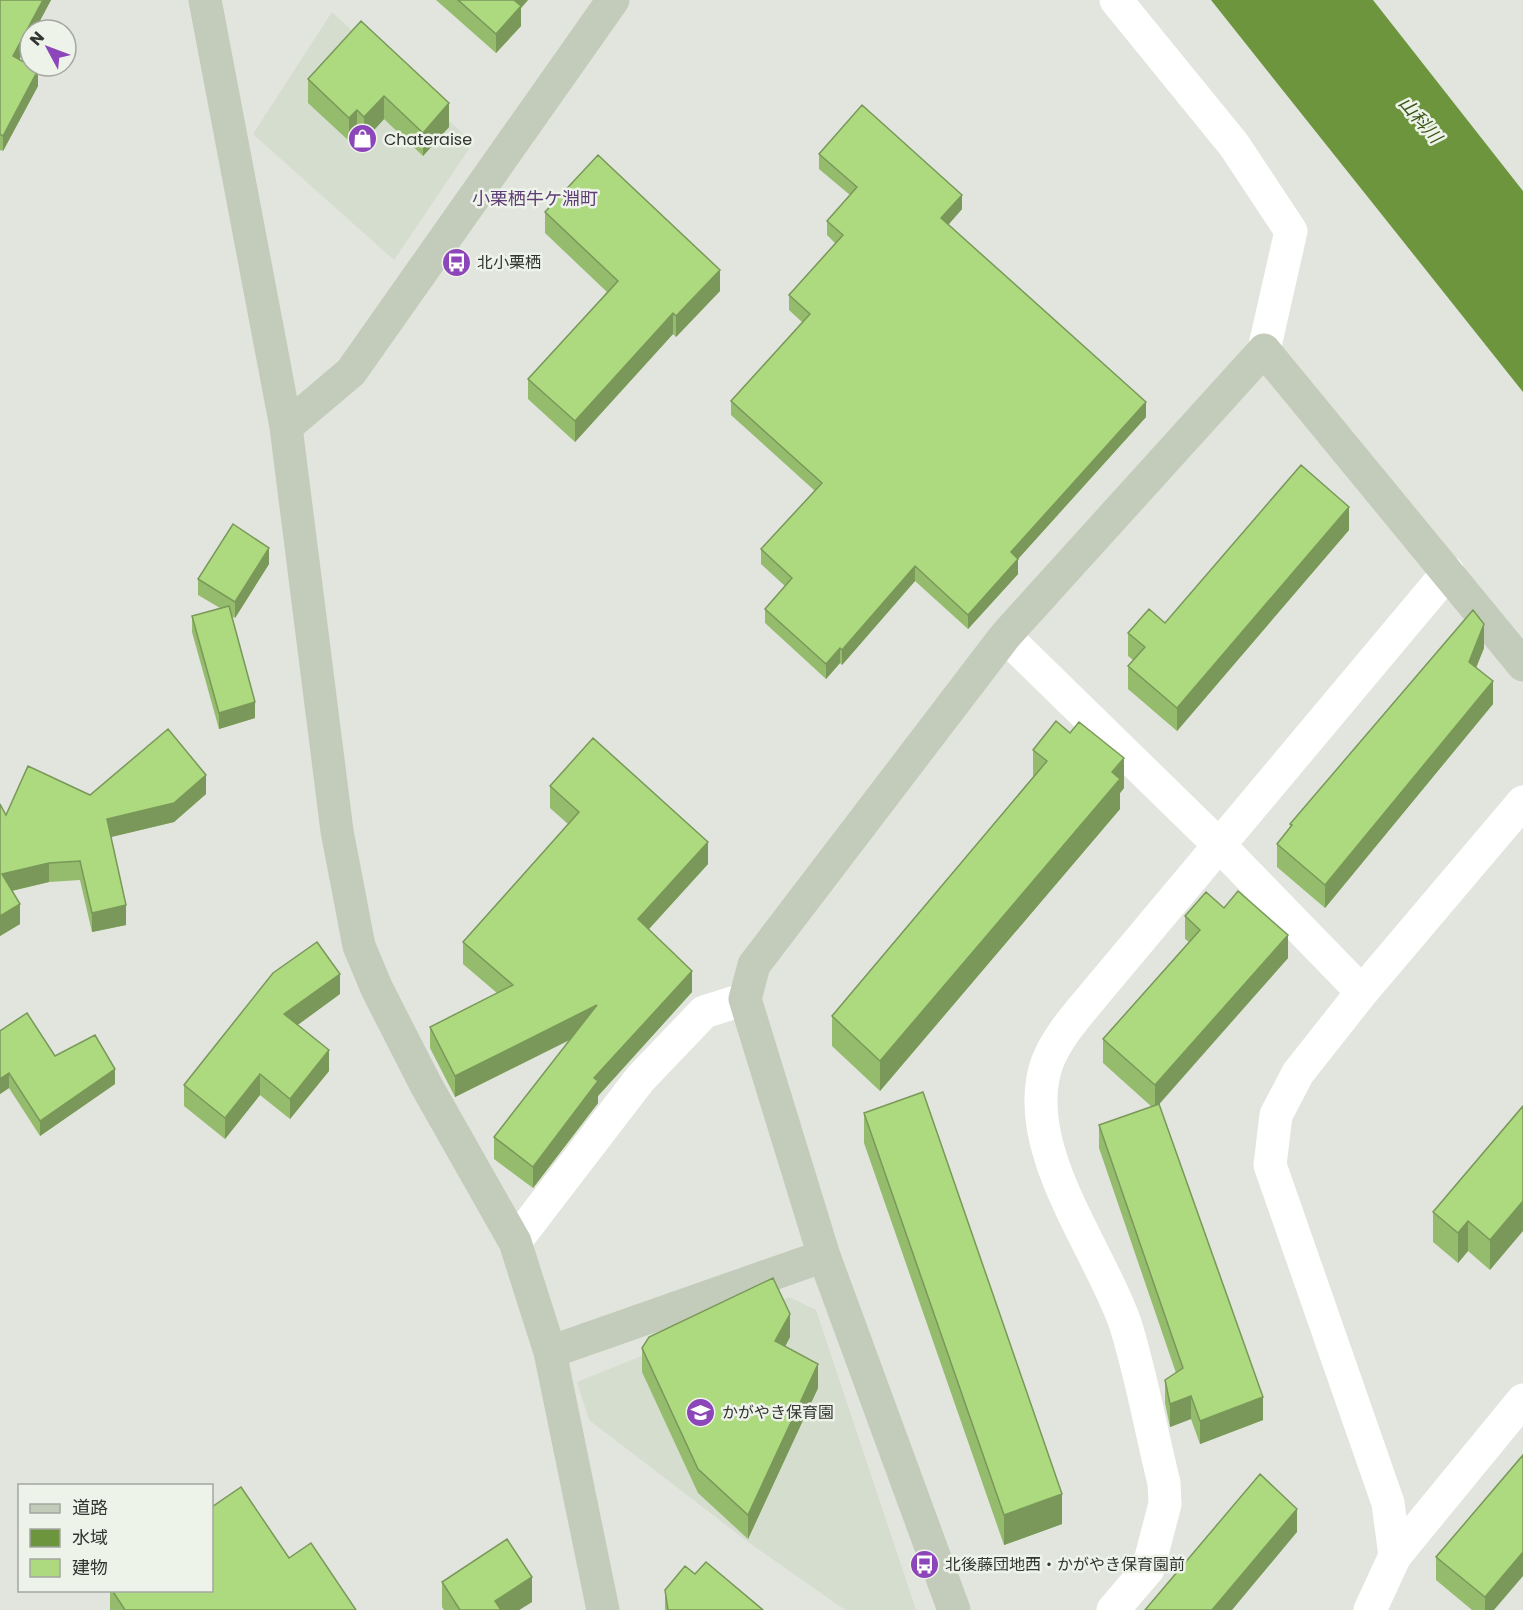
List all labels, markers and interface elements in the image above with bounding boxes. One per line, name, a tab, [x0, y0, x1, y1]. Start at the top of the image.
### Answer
north arrow	[18, 18, 78, 78]
text: N	[24, 26, 50, 51]
water label: 山科川	[1393, 91, 1449, 150]
shop icon: Chateraise	[347, 123, 379, 155]
place label: Chateraise	[384, 128, 472, 151]
district label: 小栗栖牛ケ淵町	[472, 186, 598, 211]
bus stop icon: 北小栗栖	[440, 246, 472, 278]
place label: 北小栗栖	[477, 251, 541, 274]
school or university icon: かがやき保育園	[685, 1396, 717, 1428]
place label: かがやき保育園	[722, 1401, 834, 1424]
legend	[18, 1484, 213, 1592]
text: 道路	[72, 1495, 108, 1520]
text: 水域	[72, 1525, 108, 1550]
bus stop icon: 北後藤団地西・かがやき保育園前	[908, 1548, 940, 1580]
place label: 北後藤団地西・かがやき保育園前	[945, 1553, 1185, 1576]
text: 建物	[72, 1555, 108, 1580]

